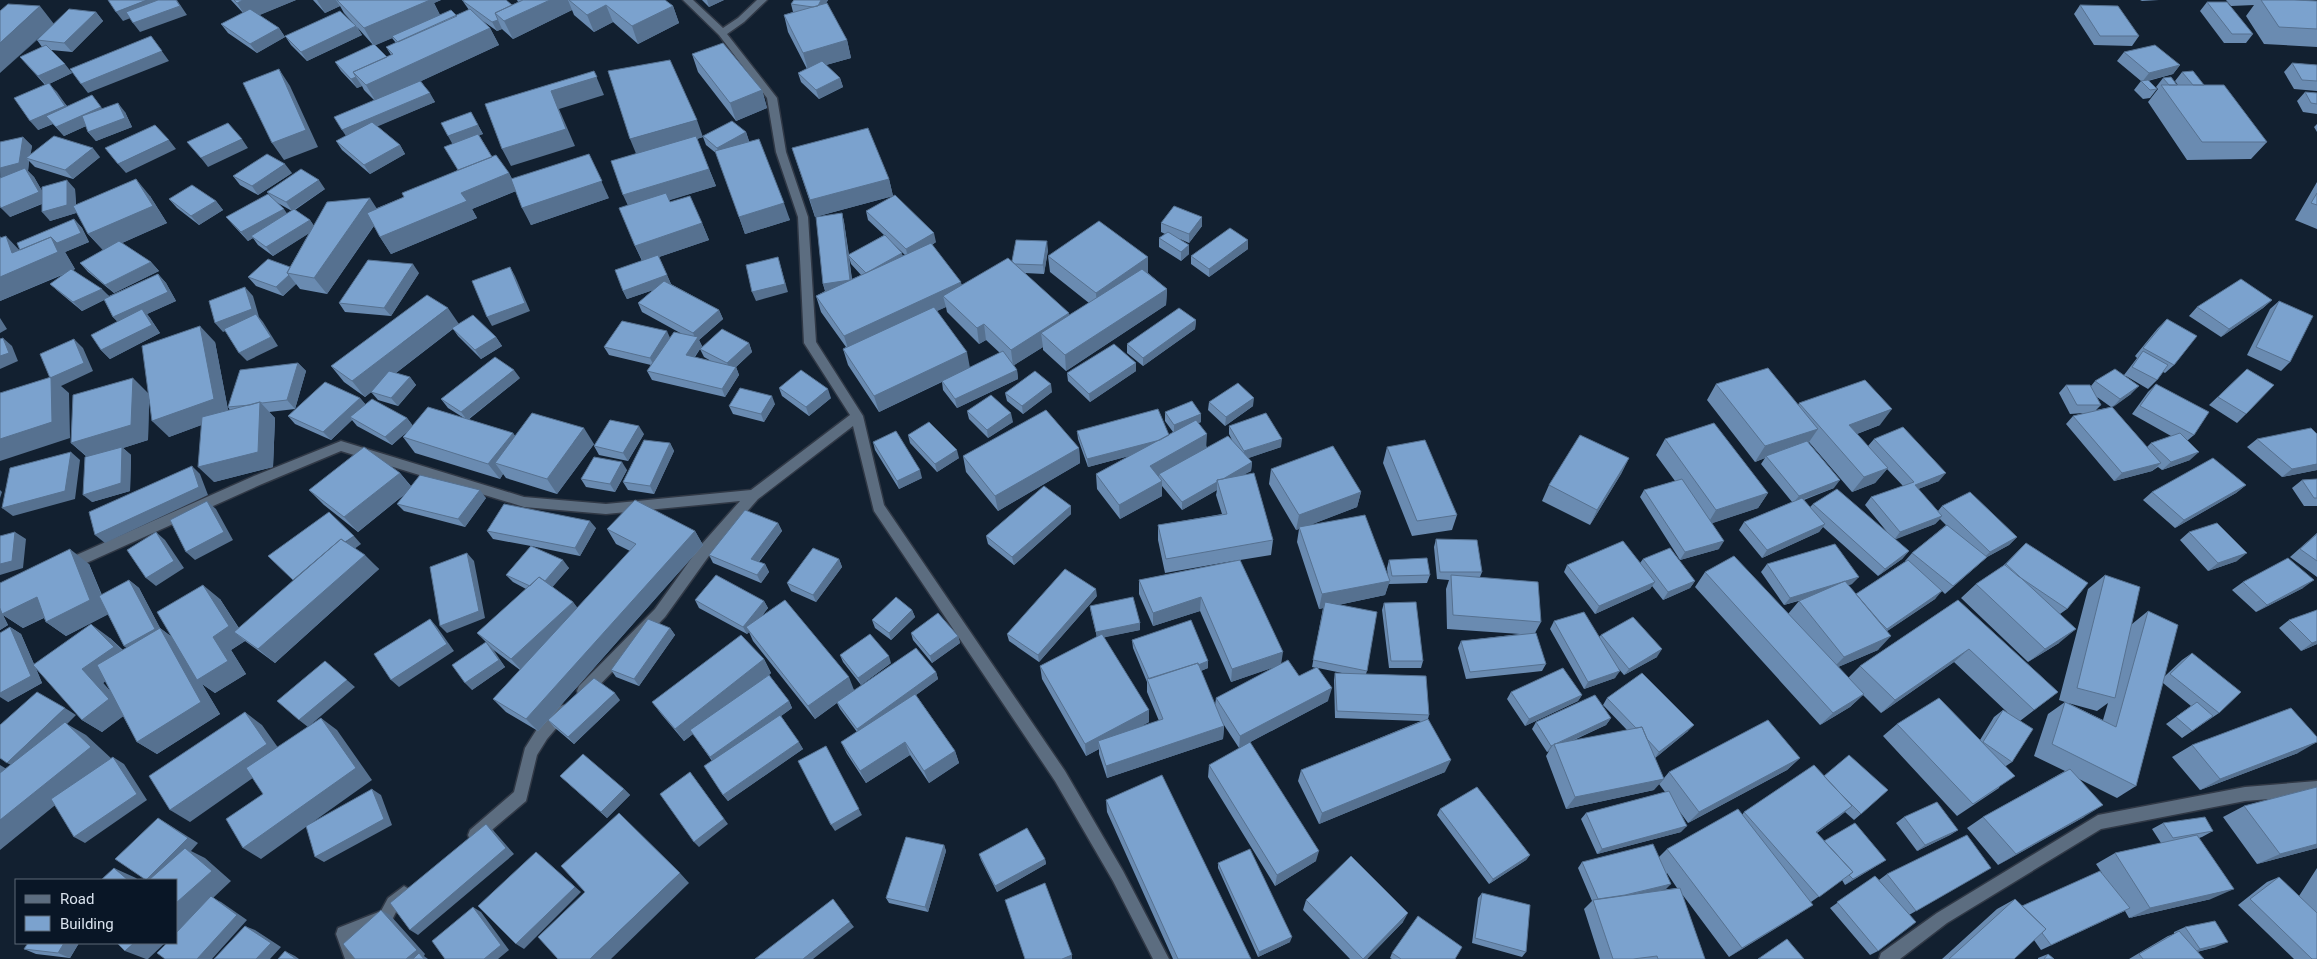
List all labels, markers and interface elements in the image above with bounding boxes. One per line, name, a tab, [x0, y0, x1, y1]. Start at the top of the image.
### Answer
legend	[15, 879, 178, 944]
text: Road	[60, 890, 94, 908]
text: Building	[60, 915, 114, 933]

